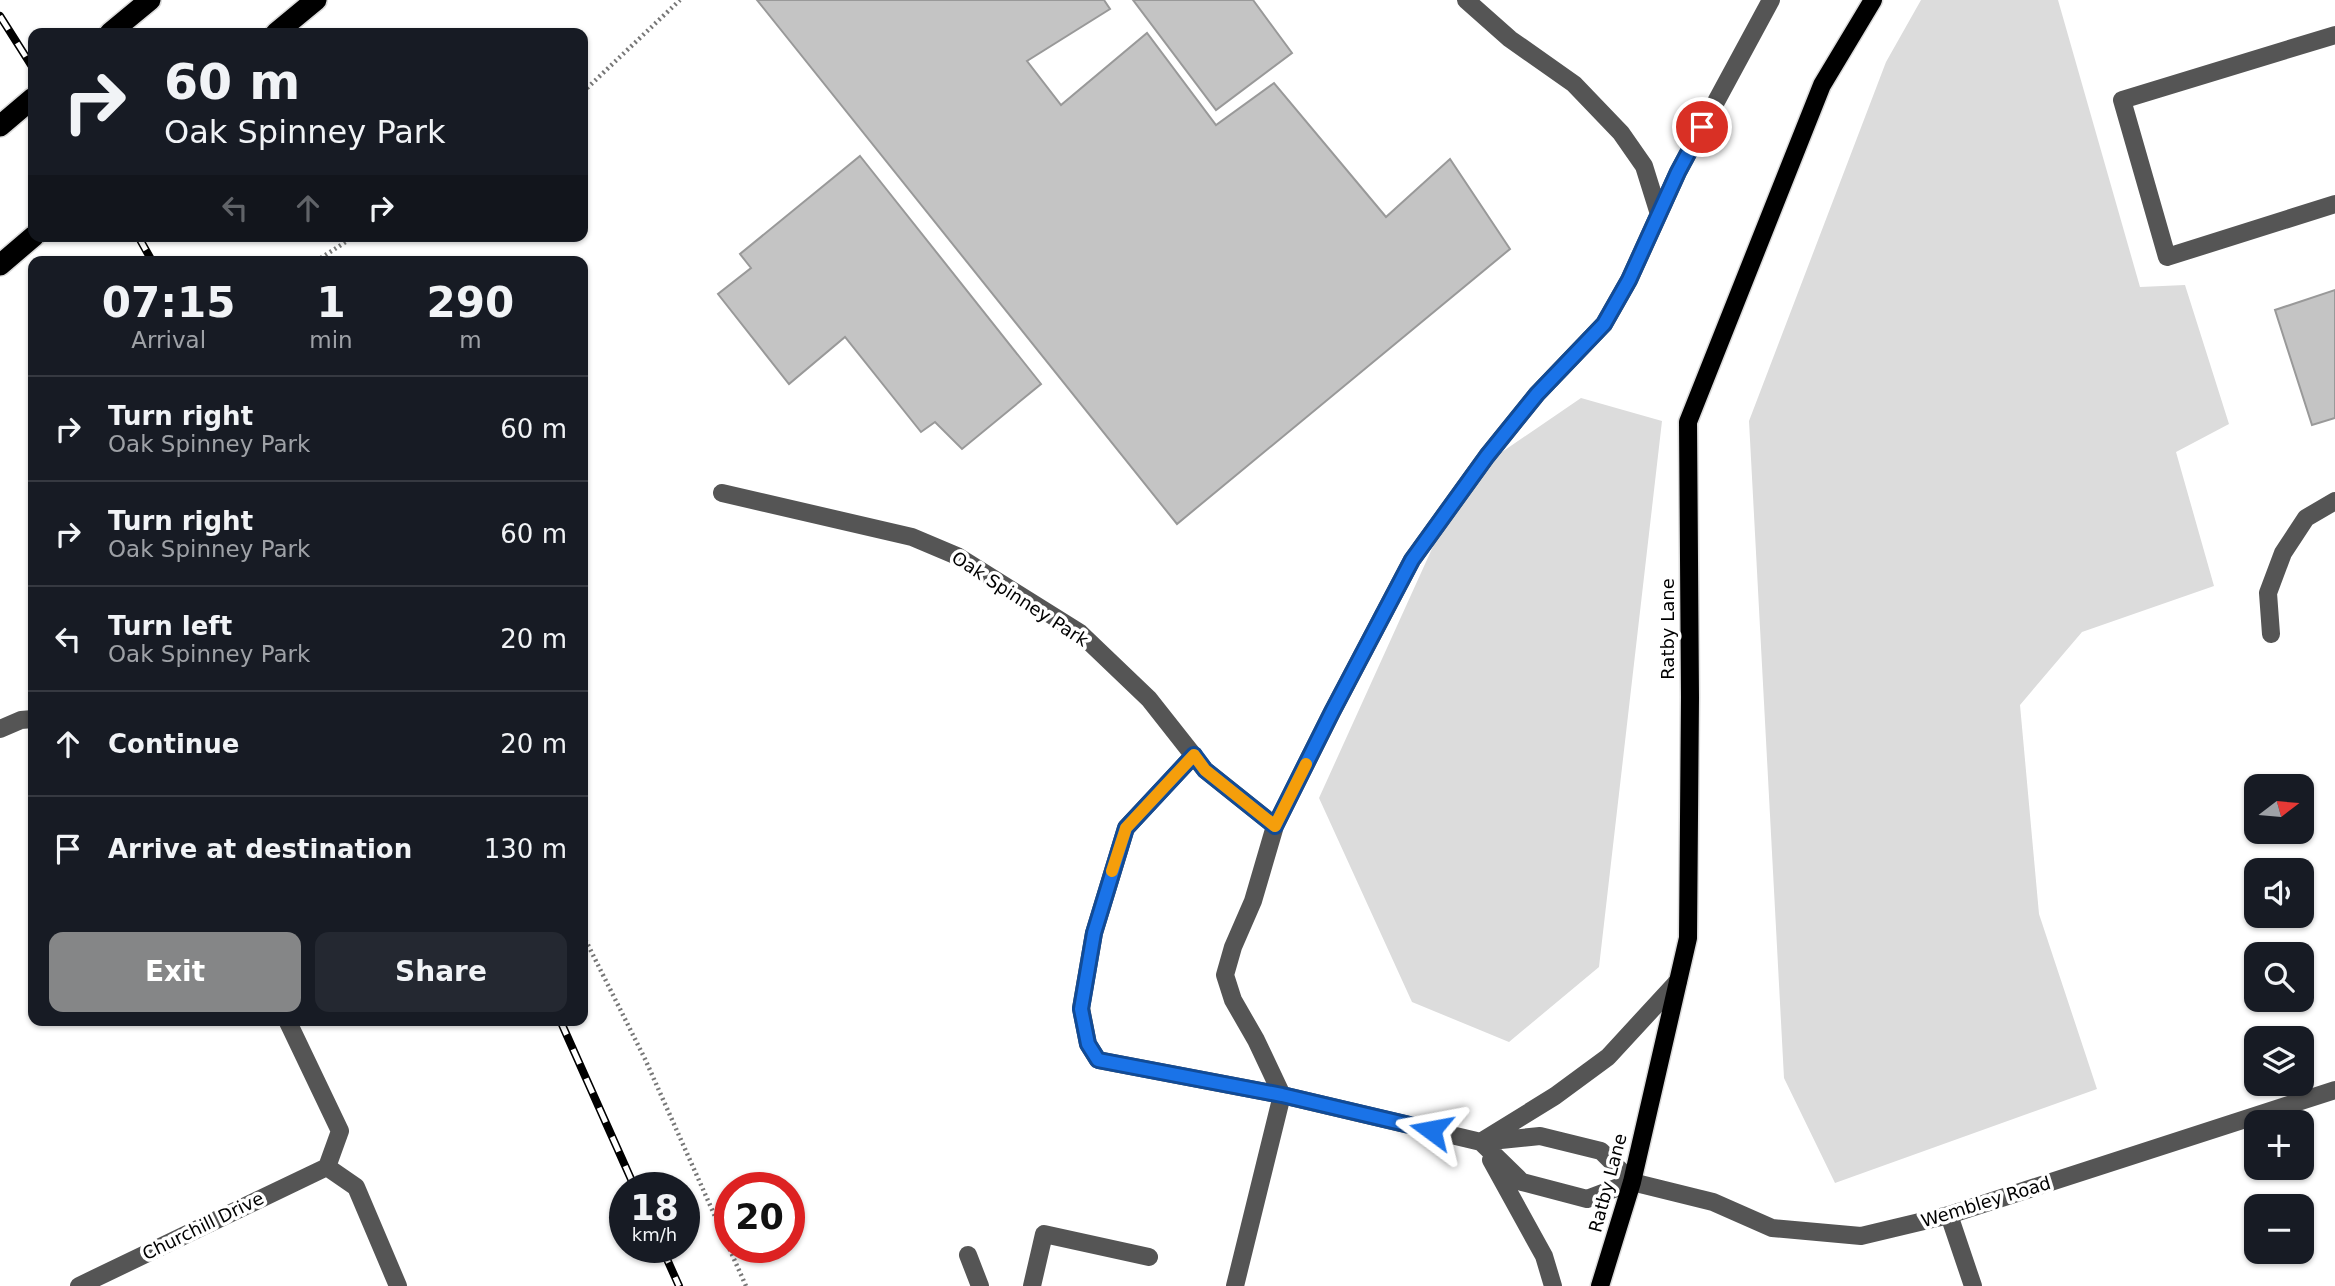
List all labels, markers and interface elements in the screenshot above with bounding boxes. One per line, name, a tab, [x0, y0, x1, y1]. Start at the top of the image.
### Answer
text: 60 m	[164, 54, 300, 111]
icon: right	[49, 56, 140, 147]
pin	[1672, 97, 1732, 157]
icon: arrive	[1683, 108, 1721, 146]
text: Oak Spinney Park	[164, 113, 446, 151]
icon: left	[216, 189, 254, 227]
icon: ahead	[289, 189, 327, 227]
icon: right	[362, 189, 400, 227]
text: 07:15	[102, 278, 236, 327]
text: 1	[316, 278, 346, 327]
text: 290	[427, 278, 514, 327]
text: Arrival	[131, 327, 206, 353]
text: min	[309, 327, 353, 353]
text: m	[459, 327, 482, 353]
text: Turn right	[108, 401, 253, 431]
icon: right	[49, 410, 87, 448]
text: 60 m	[500, 414, 567, 444]
text: Oak Spinney Park	[108, 431, 310, 457]
text: Turn right	[108, 506, 253, 536]
icon: right	[49, 515, 87, 553]
text: 60 m	[500, 519, 567, 549]
text: Oak Spinney Park	[108, 536, 310, 562]
street label: Oak Spinney Park	[948, 547, 1093, 651]
street label: Ratby Lane	[1657, 578, 1678, 680]
text: Turn left	[108, 611, 232, 641]
icon: left	[49, 620, 87, 658]
text: 20 m	[500, 624, 567, 654]
text: Oak Spinney Park	[108, 641, 310, 667]
icon: ahead	[49, 725, 87, 763]
text: Continue	[108, 729, 239, 759]
text: 20 m	[500, 729, 567, 759]
north arrow	[2244, 774, 2314, 844]
map controls	[2244, 774, 2314, 1264]
icon: arrive	[49, 830, 87, 868]
text: Arrive at destination	[108, 834, 412, 864]
text: 130 m	[484, 834, 567, 864]
button: sound	[2244, 858, 2314, 928]
button: Exit	[49, 932, 301, 1012]
button: Share	[315, 932, 567, 1012]
button: search	[2244, 942, 2314, 1012]
button: layers	[2244, 1026, 2314, 1096]
position arrow	[1394, 1093, 1468, 1167]
button: +	[2244, 1110, 2314, 1180]
street label: Ratby Lane	[1584, 1131, 1631, 1235]
speed limit sign: 20	[714, 1172, 805, 1263]
street label: Wembley Road	[1919, 1172, 2053, 1231]
street label: Churchill Drive	[139, 1187, 267, 1264]
text: 18	[630, 1188, 679, 1228]
button: −	[2244, 1194, 2314, 1264]
text: km/h	[632, 1224, 677, 1245]

